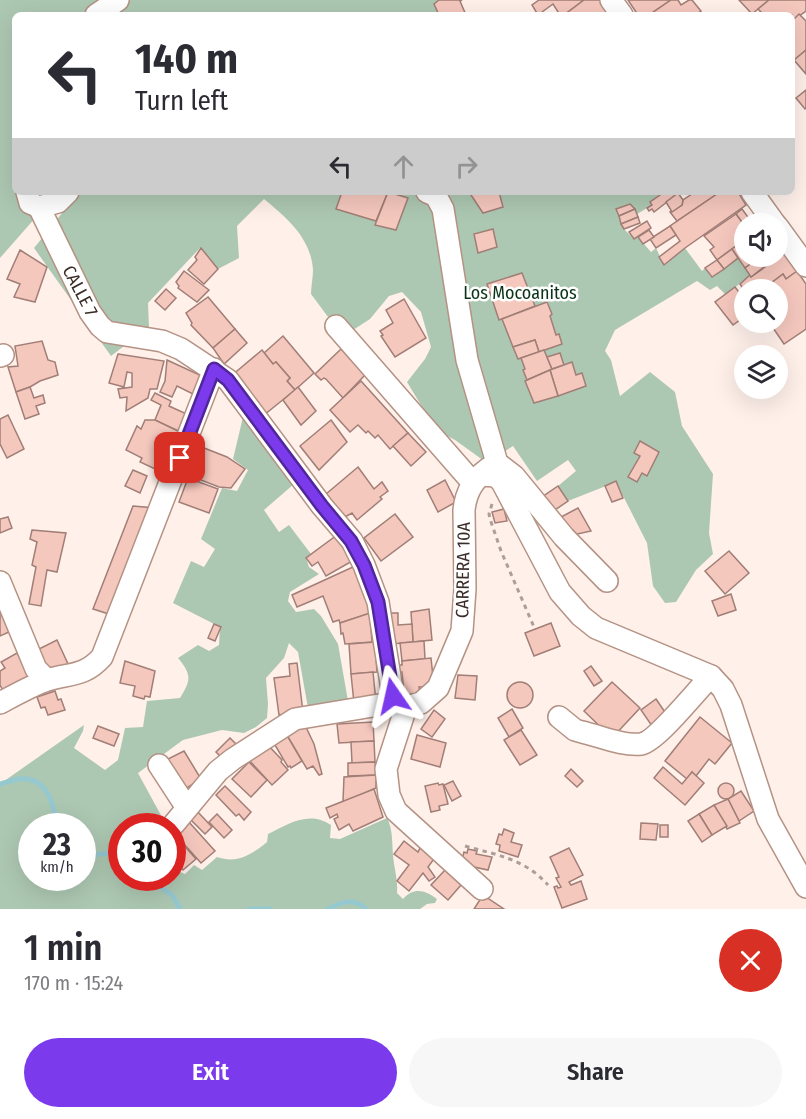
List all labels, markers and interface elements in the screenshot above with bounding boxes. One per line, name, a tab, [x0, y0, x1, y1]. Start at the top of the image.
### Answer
text: 140 m	[135, 34, 238, 84]
icon: left	[36, 36, 114, 114]
text: Turn left	[135, 85, 228, 117]
icon: left	[324, 150, 357, 183]
icon: ahead	[387, 150, 420, 183]
icon: right	[450, 150, 483, 183]
map controls	[734, 213, 788, 399]
button: sound	[734, 213, 788, 267]
street label: CALLE 7	[57, 262, 103, 320]
button: search	[734, 279, 788, 333]
park label: Los Mocoanitos	[463, 282, 577, 304]
button: layers	[734, 345, 788, 399]
pin	[154, 432, 205, 483]
icon: arrive	[163, 441, 196, 474]
street label: CARRERA 10A	[451, 521, 475, 618]
position arrow	[361, 664, 425, 728]
speed limit sign: 30	[108, 813, 186, 891]
text: 23	[43, 827, 71, 863]
text: km/h	[40, 858, 74, 876]
text: 1 min	[24, 926, 102, 970]
button: close	[719, 929, 782, 992]
text: 170 m · 15:24	[24, 971, 123, 995]
button: Exit	[24, 1038, 397, 1107]
button: Share	[409, 1038, 782, 1107]

